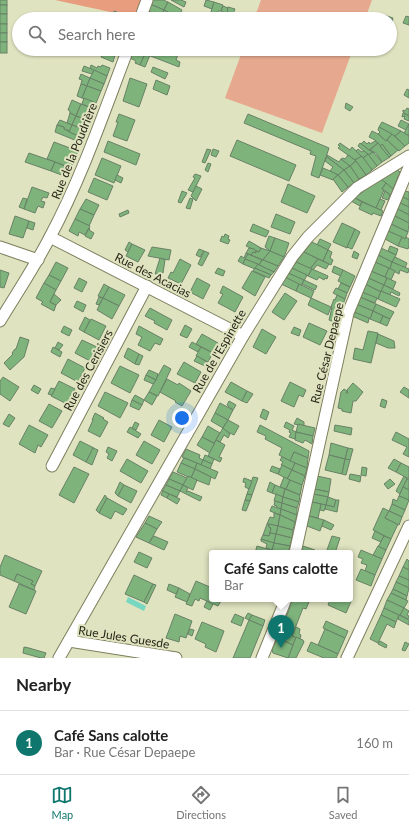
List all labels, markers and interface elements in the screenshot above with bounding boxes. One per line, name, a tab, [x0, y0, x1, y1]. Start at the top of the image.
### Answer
search box	[12, 12, 397, 56]
icon: search	[26, 23, 48, 45]
text: Search here	[58, 25, 135, 43]
street label: Rue de la Poudrière	[48, 101, 100, 201]
street label: Rue des Acacias	[112, 249, 194, 301]
street label: Rue César Depaepe	[307, 301, 347, 405]
street label: Rue de l'Espinette	[189, 307, 249, 395]
street label: Rue des Cerisiers	[60, 327, 116, 413]
your location	[172, 408, 192, 428]
popup	[209, 550, 353, 602]
text: Café Sans calotte	[224, 559, 338, 577]
text: Bar	[224, 577, 243, 593]
pin: 1	[268, 615, 294, 648]
street label: Rue Jules Guesde	[77, 622, 171, 652]
text: Nearby	[16, 674, 71, 695]
text: Café Sans calotte	[54, 726, 168, 744]
text: 1	[25, 735, 33, 751]
text: 160 m	[356, 735, 393, 751]
text: Bar · Rue César Depaepe	[54, 744, 195, 760]
tab: Map	[51, 784, 73, 821]
tab: Directions	[176, 784, 226, 821]
tab: Saved	[329, 784, 358, 821]

